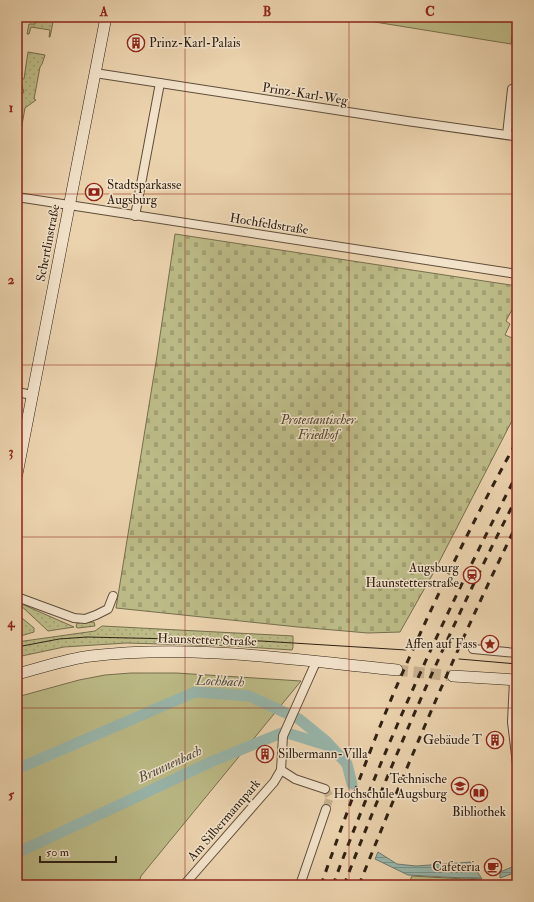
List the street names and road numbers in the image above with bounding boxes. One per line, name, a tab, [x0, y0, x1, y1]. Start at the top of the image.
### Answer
street label: Prinz-Karl-Weg	[261, 79, 349, 109]
street label: Schertlinstraße	[33, 202, 63, 283]
street label: Hochfeldstraße	[229, 210, 310, 238]
street label: Haunstetter Straße	[157, 630, 257, 650]
street label: Am Silbermannpark	[183, 775, 265, 866]

